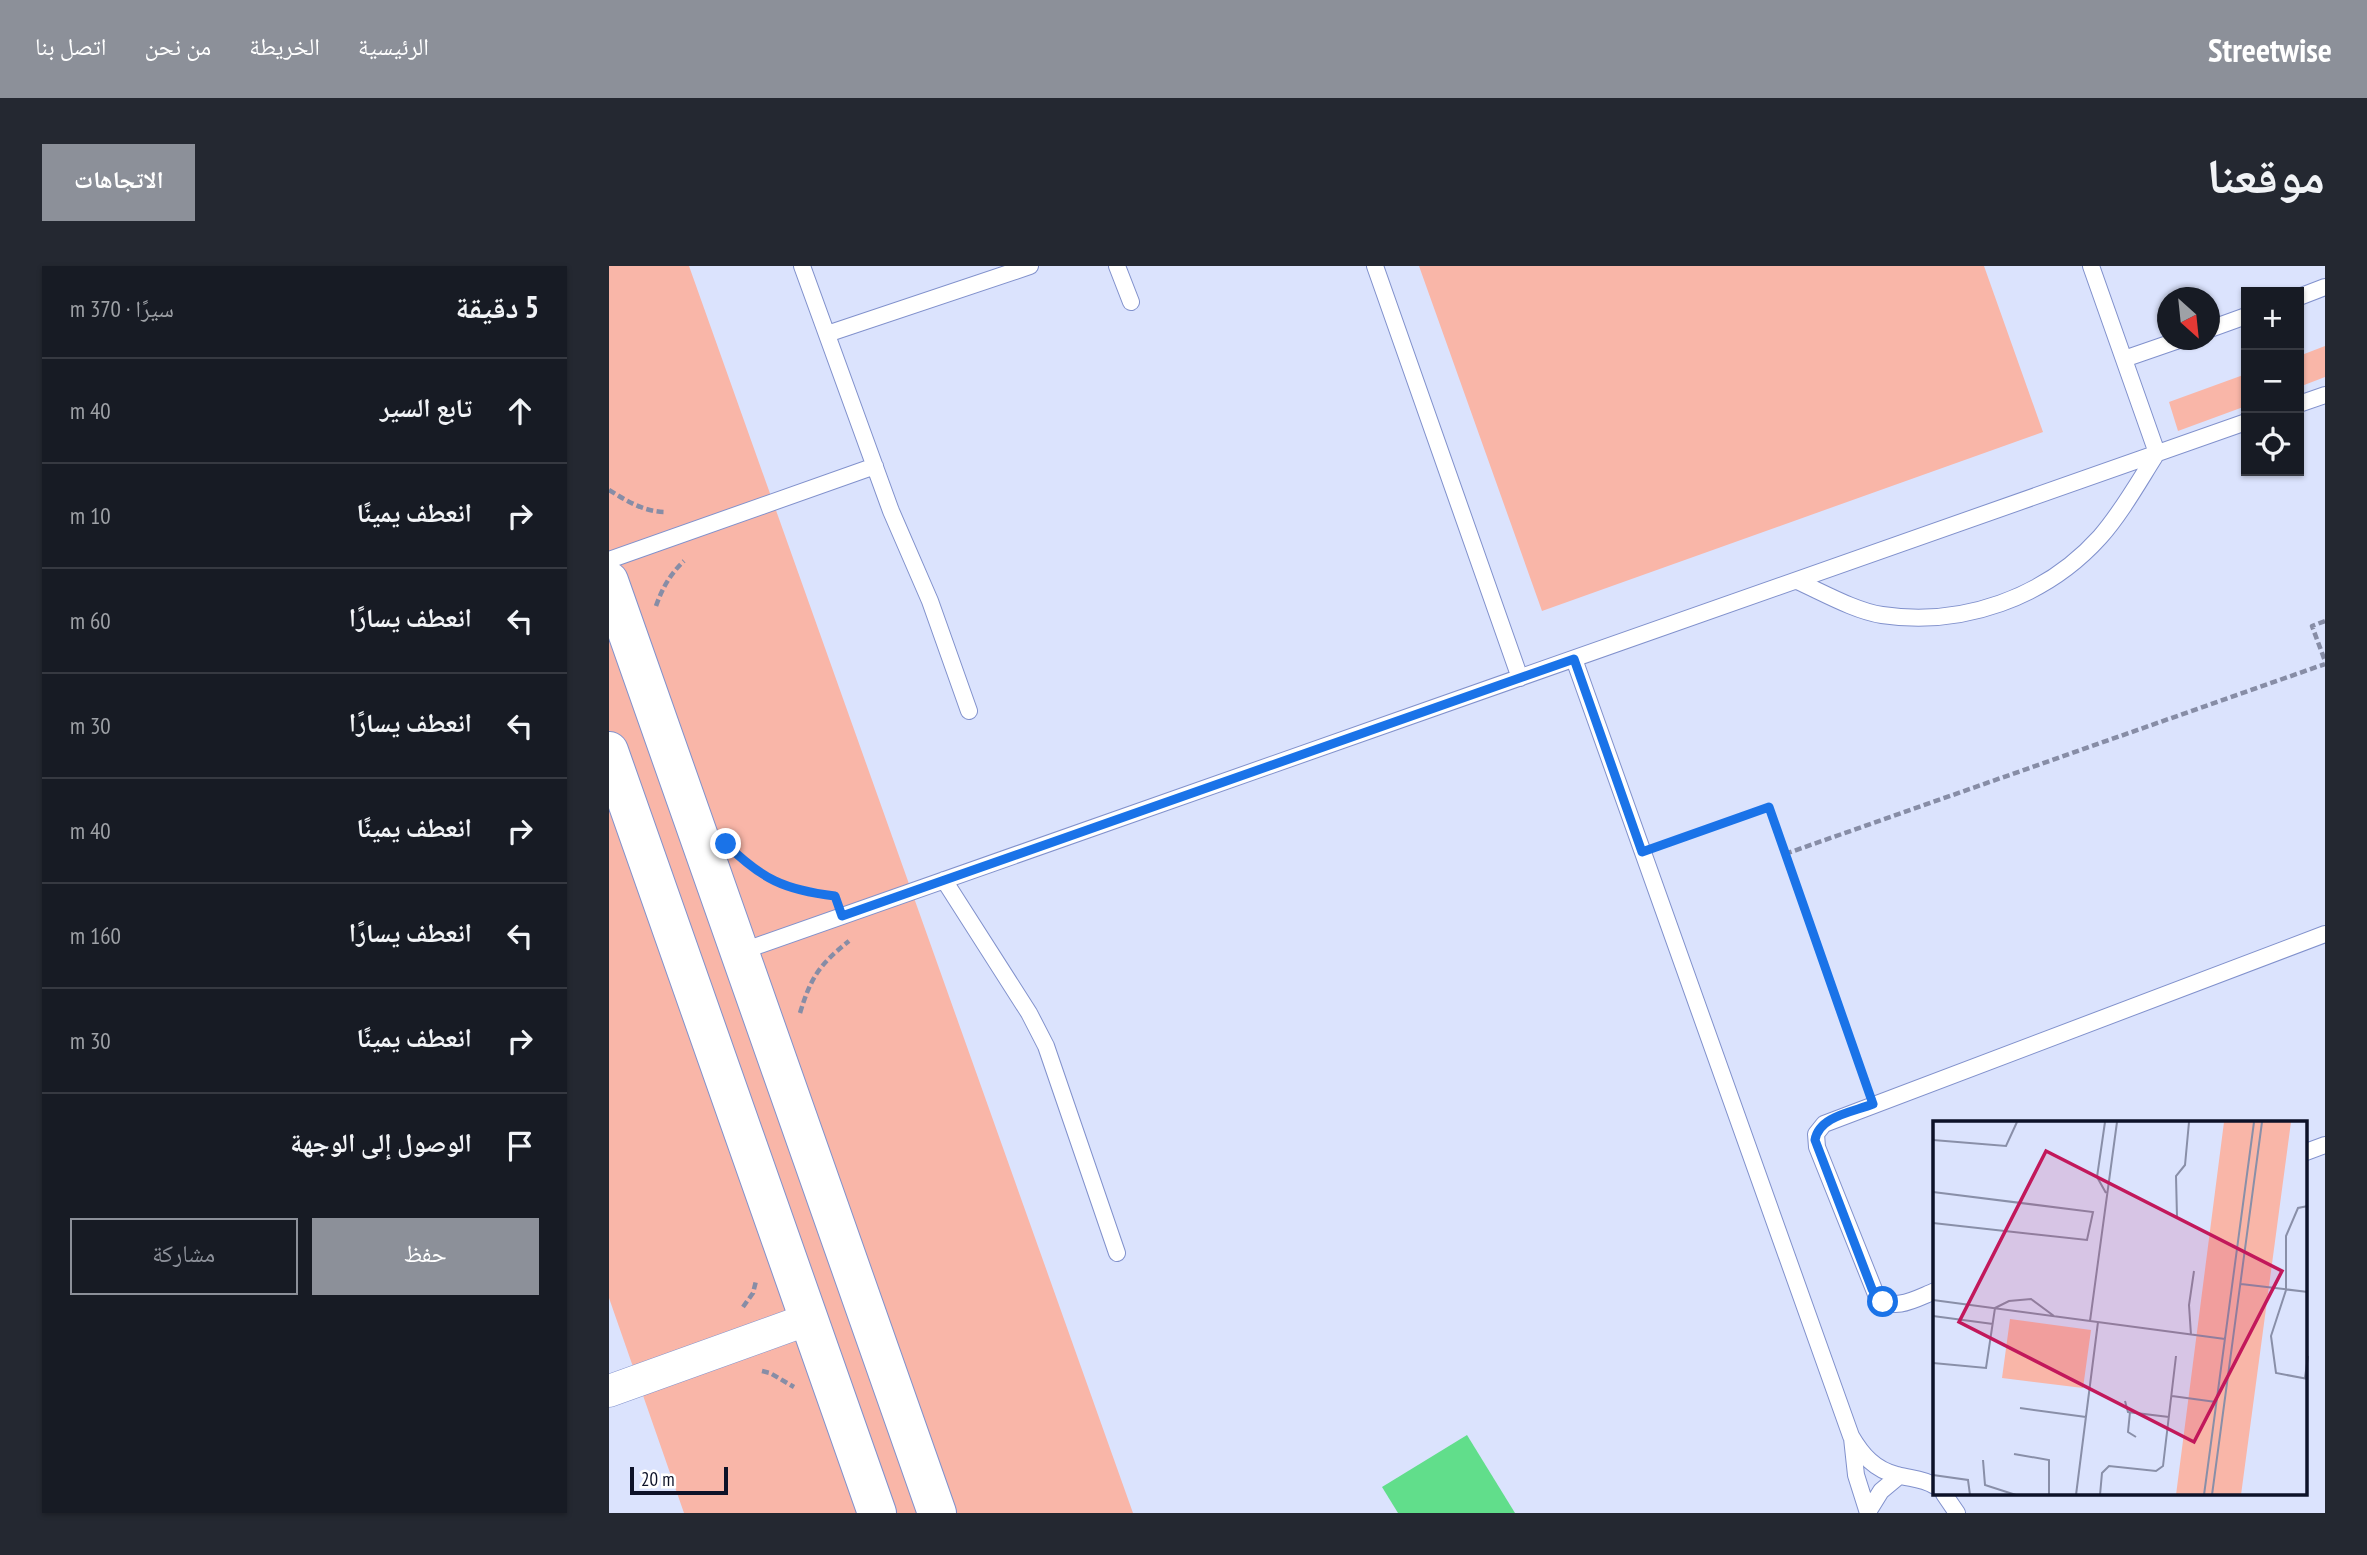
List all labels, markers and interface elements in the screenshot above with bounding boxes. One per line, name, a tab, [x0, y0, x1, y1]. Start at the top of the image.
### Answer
text: Streetwise	[2208, 28, 2332, 71]
text: اتصل بنا	[35, 31, 107, 62]
text: من نحن	[145, 31, 211, 62]
text: الخريطة	[249, 31, 320, 62]
text: الرئيسية	[358, 31, 429, 62]
text: موقعنا	[2207, 143, 2325, 207]
button: الاتجاهات	[42, 144, 195, 221]
text: 5 دقيقة	[456, 287, 539, 326]
north arrow	[2157, 287, 2220, 350]
map controls	[2241, 287, 2304, 476]
button: +	[2241, 287, 2304, 350]
text: سيرًا · 370 m	[70, 294, 174, 323]
button: −	[2241, 350, 2304, 413]
text: تابع السير	[380, 391, 472, 424]
icon: ahead	[501, 392, 539, 430]
text: 40 m	[70, 396, 111, 425]
button: locate	[2241, 413, 2304, 476]
text: انعطف يمينًا	[356, 496, 472, 529]
icon: right	[501, 497, 539, 535]
text: 10 m	[70, 501, 111, 530]
text: انعطف يسارًا	[349, 601, 472, 634]
icon: left	[501, 602, 539, 640]
text: 60 m	[70, 606, 111, 635]
text: انعطف يسارًا	[349, 706, 472, 739]
icon: left	[501, 707, 539, 745]
text: 30 m	[70, 711, 111, 740]
text: انعطف يمينًا	[356, 811, 472, 844]
icon: right	[501, 812, 539, 850]
text: 40 m	[70, 816, 111, 845]
route end	[710, 828, 741, 859]
text: انعطف يسارًا	[349, 916, 472, 949]
icon: left	[501, 917, 539, 955]
text: 160 m	[70, 921, 121, 950]
text: انعطف يمينًا	[356, 1021, 472, 1054]
icon: right	[501, 1022, 539, 1060]
text: 30 m	[70, 1026, 111, 1055]
inset map	[1933, 1121, 2308, 1496]
text: الوصول إلى الوجهة	[290, 1126, 472, 1159]
icon: arrive	[501, 1127, 539, 1165]
button: مشاركة	[70, 1218, 298, 1295]
button: حفظ	[312, 1218, 539, 1295]
route start	[1867, 1286, 1898, 1317]
scale bar	[630, 1464, 728, 1496]
text: 20 m	[641, 1467, 675, 1491]

